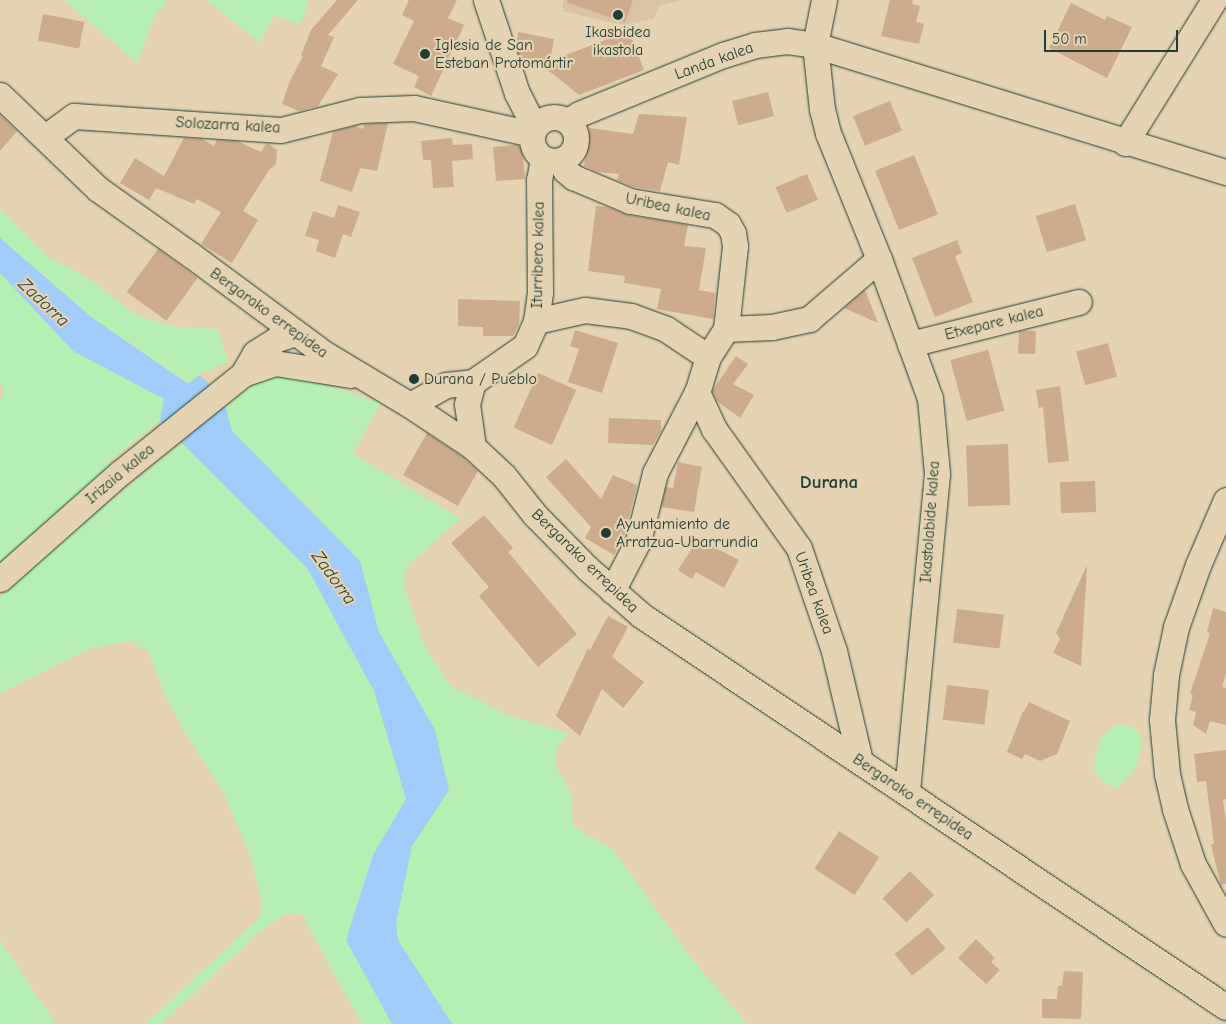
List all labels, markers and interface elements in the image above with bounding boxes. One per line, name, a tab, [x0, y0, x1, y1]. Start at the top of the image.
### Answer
marker: Ikasbidea ikastola	[612, 9, 624, 21]
scale bar	[1046, 20, 1180, 52]
place label: Ikasbidea ikastola	[585, 22, 651, 60]
text: 50 m	[1052, 30, 1087, 48]
place label: Iglesia de San Esteban Protomártir	[435, 35, 573, 73]
street label: Landa kalea	[672, 38, 756, 84]
marker: Iglesia de San Esteban Protomártir	[419, 48, 431, 60]
street label: Solozarra kalea	[175, 113, 281, 137]
street label: Uribea kalea	[624, 189, 712, 225]
street label: Iturribero kalea	[527, 201, 549, 309]
street label: Bergarako errepidea	[206, 264, 332, 362]
water label: Zadorra	[13, 274, 73, 332]
street label: Etxepare kalea	[943, 301, 1045, 345]
place label: Durana / Pueblo	[424, 369, 537, 389]
marker: Durana / Pueblo	[408, 373, 420, 385]
street label: Irizaia kalea	[82, 440, 158, 508]
street label: Ikastolabide kalea	[916, 460, 944, 584]
district label: Durana	[800, 472, 858, 494]
street label: Bergarako errepidea	[527, 505, 643, 617]
place label: Ayuntamiento de Arratzua-Ubarrundia	[616, 514, 758, 552]
marker: Ayuntamiento de Arratzua-Ubarrundia	[600, 527, 612, 539]
water label: Zadorra	[306, 547, 360, 609]
street label: Uribea kalea	[790, 549, 838, 637]
street label: Bergarako errepidea	[849, 750, 977, 844]

